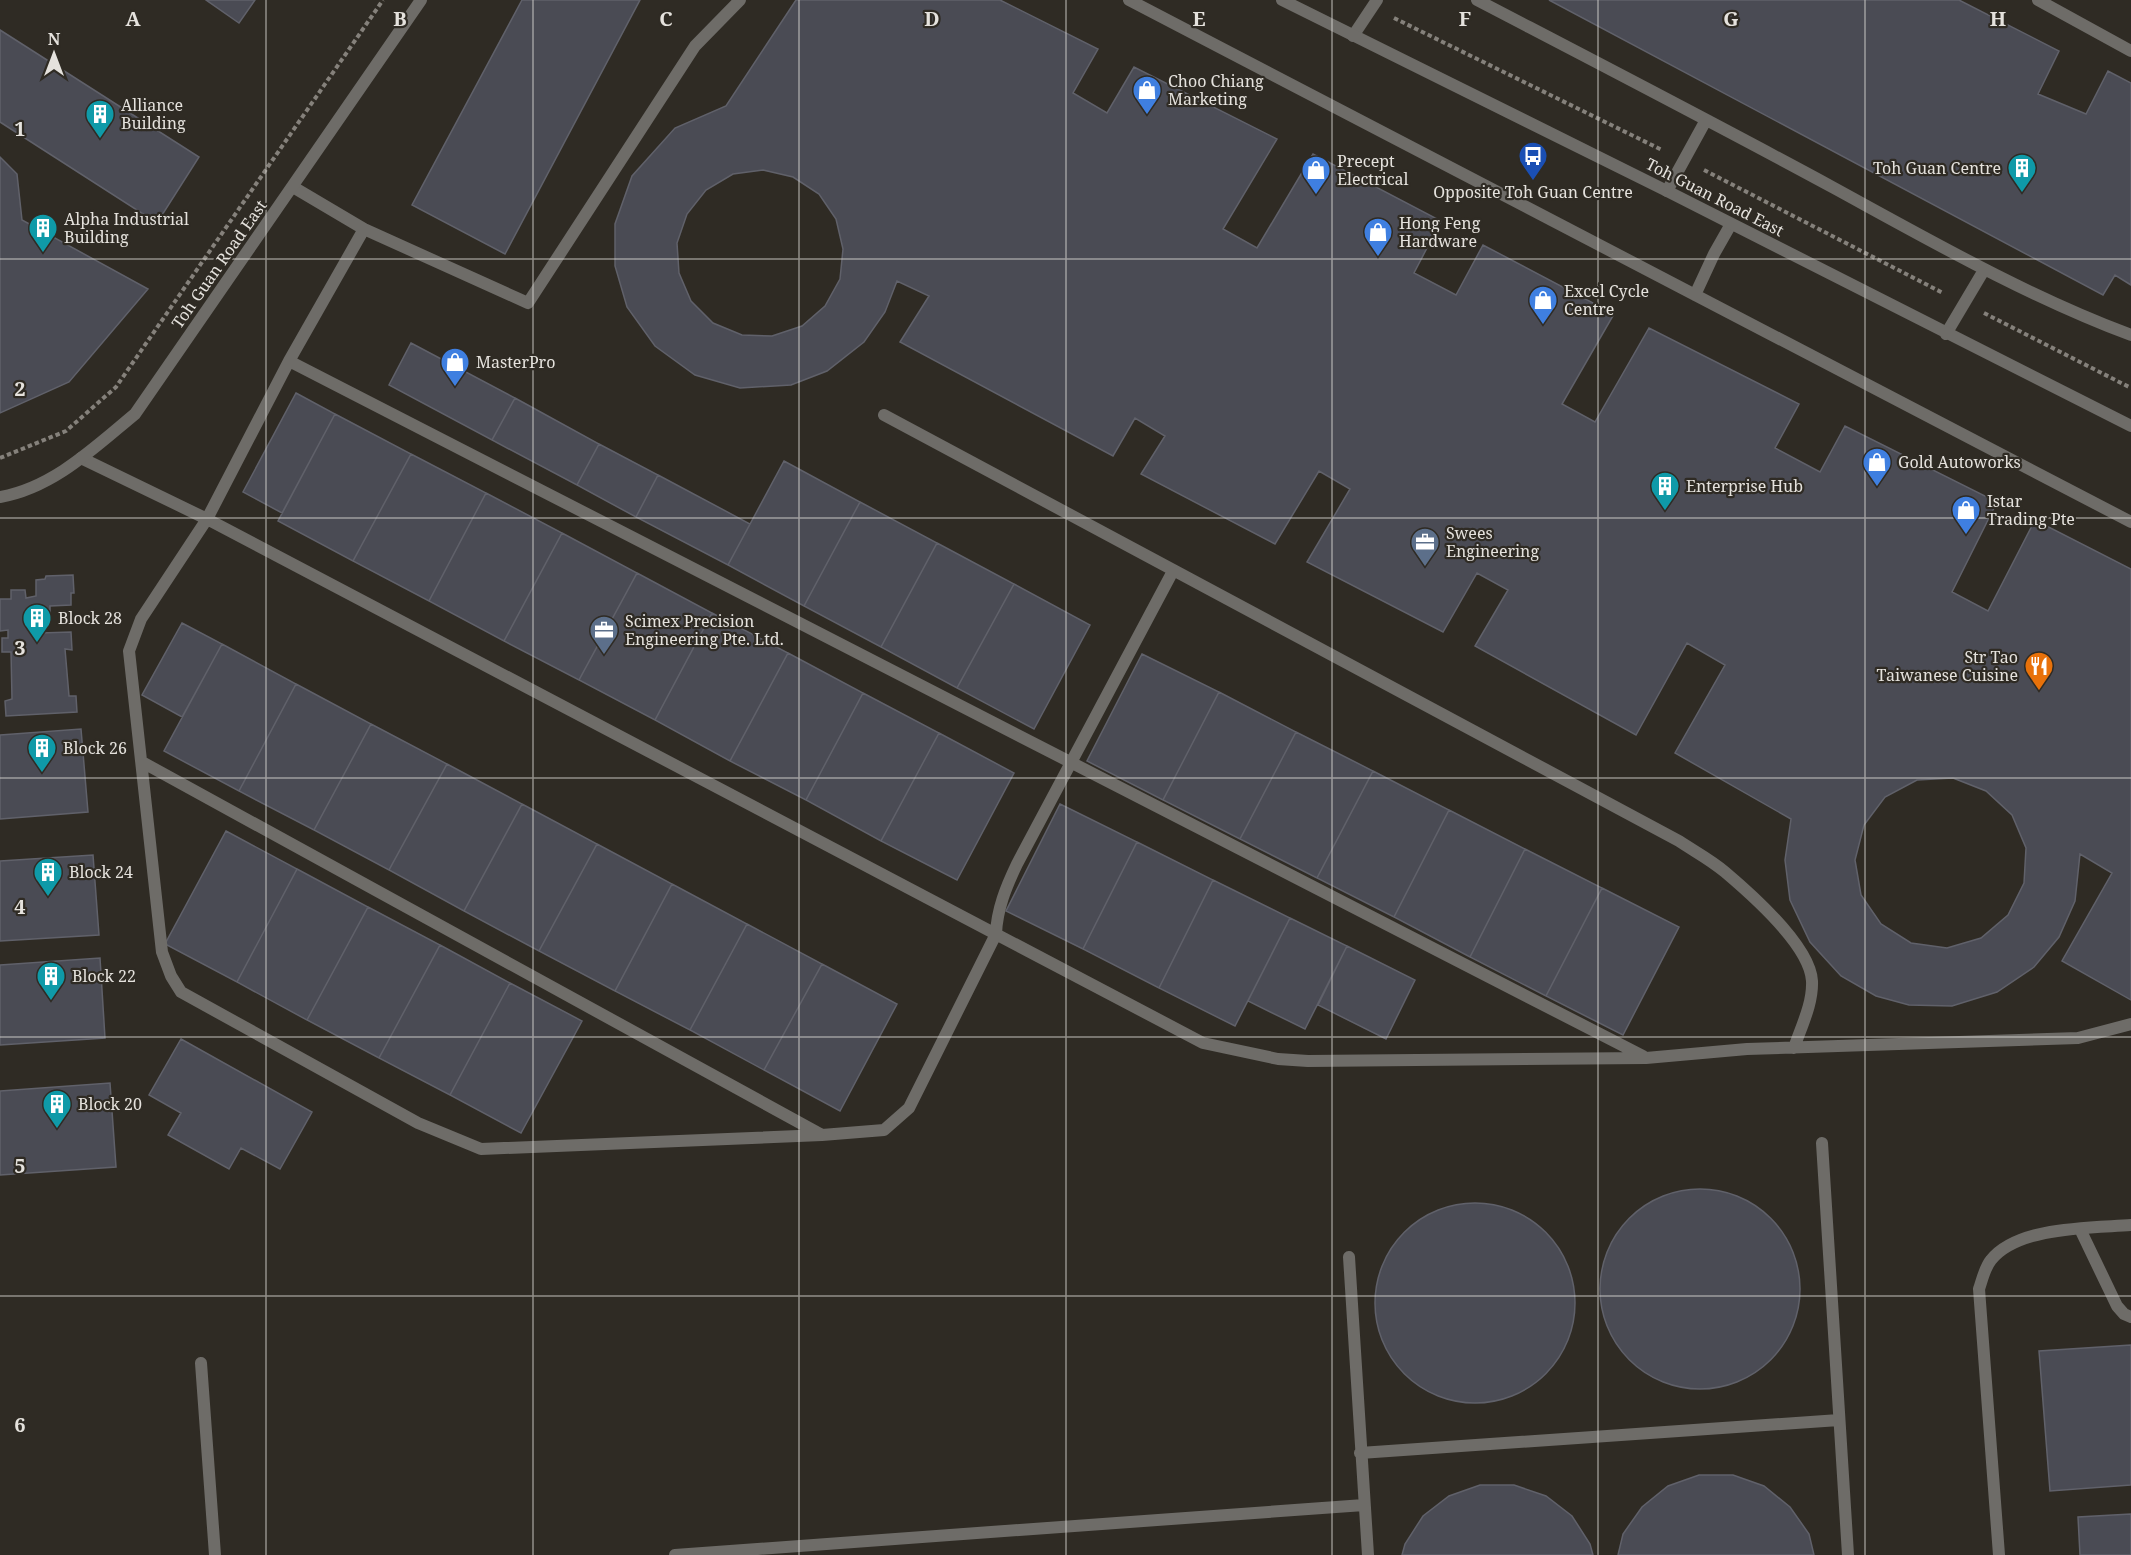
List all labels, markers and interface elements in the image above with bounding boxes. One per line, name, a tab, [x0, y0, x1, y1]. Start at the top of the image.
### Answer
text: A	[125, 5, 141, 32]
text: B	[393, 5, 407, 32]
text: C	[659, 5, 673, 32]
text: D	[924, 5, 940, 32]
text: E	[1192, 5, 1206, 32]
text: F	[1459, 5, 1471, 32]
text: G	[1723, 5, 1739, 32]
text: H	[1990, 5, 2006, 32]
north arrow	[24, 24, 84, 84]
text: N	[48, 28, 61, 50]
place label: Choo Chiang Marketing	[1168, 70, 1264, 110]
shop icon: Choo Chiang Marketing	[1131, 74, 1163, 116]
place label: Alliance Building	[121, 94, 186, 134]
building icon: Alliance Building	[84, 98, 116, 140]
text: 1	[14, 115, 26, 142]
bus stop icon: Opposite Toh Guan Centre	[1517, 140, 1549, 182]
place label: Precept Electrical	[1337, 150, 1409, 190]
building icon: Toh Guan Centre	[2006, 152, 2038, 194]
street label: Toh Guan Road East	[1642, 153, 1788, 242]
shop icon: Precept Electrical	[1300, 154, 1332, 196]
place label: Toh Guan Centre	[1873, 157, 2001, 179]
place label: Opposite Toh Guan Centre	[1433, 181, 1633, 203]
street label: Toh Guan Road East	[166, 195, 272, 333]
place label: Alpha Industrial Building	[64, 208, 189, 248]
building icon: Alpha Industrial Building	[27, 212, 59, 254]
place label: Hong Feng Hardware	[1399, 212, 1481, 252]
shop icon: Hong Feng Hardware	[1362, 216, 1394, 258]
place label: Excel Cycle Centre	[1564, 280, 1649, 320]
shop icon: Excel Cycle Centre	[1527, 284, 1559, 326]
shop icon: MasterPro	[439, 346, 471, 388]
place label: MasterPro	[476, 351, 555, 373]
text: 2	[14, 375, 26, 402]
shop icon: Gold Autoworks	[1861, 446, 1893, 488]
place label: Gold Autoworks	[1898, 451, 2021, 473]
building icon: Enterprise Hub	[1649, 470, 1681, 512]
place label: Enterprise Hub	[1686, 475, 1803, 497]
place label: Istar Trading Pte	[1987, 490, 2075, 530]
shop icon: Istar Trading Pte	[1950, 494, 1982, 536]
place label: Swees Engineering	[1446, 522, 1539, 562]
office icon: Swees Engineering	[1409, 526, 1441, 568]
building icon: Block 28	[21, 602, 53, 644]
place label: Block 28	[58, 607, 122, 629]
place label: Scimex Precision Engineering Pte. Ltd.	[625, 610, 784, 650]
office icon: Scimex Precision Engineering Pte. Ltd.	[588, 614, 620, 656]
text: 3	[14, 634, 26, 661]
place label: Str Tao Taiwanese Cuisine	[1877, 646, 2018, 686]
restaurant icon: Str Tao Taiwanese Cuisine	[2023, 650, 2055, 692]
building icon: Block 26	[26, 732, 58, 774]
place label: Block 26	[63, 737, 127, 759]
building icon: Block 24	[32, 856, 64, 898]
place label: Block 24	[69, 861, 133, 883]
text: 4	[14, 893, 26, 920]
building icon: Block 22	[35, 960, 67, 1002]
place label: Block 22	[72, 965, 136, 987]
building icon: Block 20	[41, 1088, 73, 1130]
place label: Block 20	[78, 1093, 142, 1115]
text: 5	[14, 1152, 26, 1179]
text: 6	[14, 1411, 26, 1438]

